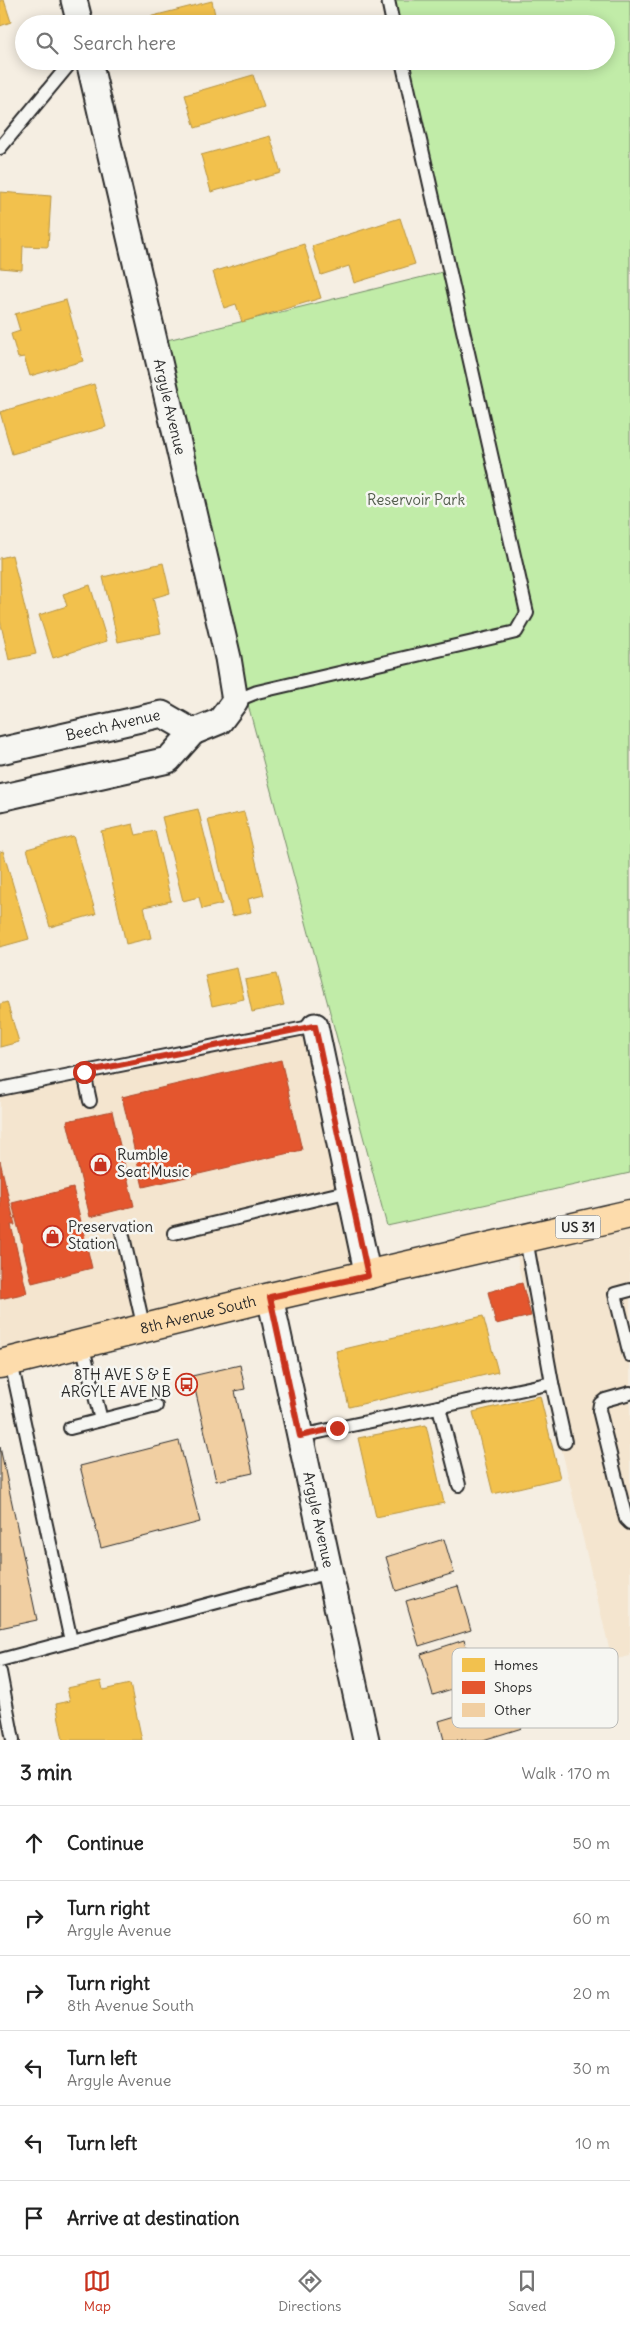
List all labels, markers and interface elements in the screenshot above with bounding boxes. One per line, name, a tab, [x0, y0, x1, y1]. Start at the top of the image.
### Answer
search box	[15, 15, 615, 70]
icon: search	[33, 29, 61, 57]
text: Search here	[73, 31, 176, 55]
street label: Argyle Avenue	[150, 357, 190, 456]
park label: Reservoir Park	[367, 490, 465, 509]
street label: Beech Avenue	[64, 705, 162, 745]
route start	[73, 1061, 96, 1084]
place label: Rumble Seat Music	[117, 1145, 190, 1181]
shop icon: Rumble Seat Music	[89, 1152, 113, 1176]
road number: US 31	[556, 1216, 600, 1238]
place label: Preservation Station	[68, 1217, 153, 1253]
shop icon: Preservation Station	[40, 1224, 64, 1248]
street label: 8th Avenue South	[138, 1291, 258, 1338]
place label: 8TH AVE S & E ARGYLE AVE NB	[61, 1365, 171, 1401]
bus stop icon: 8TH AVE S & E ARGYLE AVE NB	[175, 1372, 199, 1396]
route end	[326, 1417, 349, 1440]
street label: Argyle Avenue	[299, 1470, 338, 1570]
legend	[452, 1648, 618, 1728]
text: Homes	[494, 1656, 538, 1674]
text: Shops	[494, 1678, 532, 1696]
text: Other	[494, 1701, 531, 1719]
text: 3 min	[20, 1759, 72, 1786]
text: Walk · 170 m	[521, 1763, 610, 1783]
icon: ahead	[20, 1829, 48, 1857]
text: Continue	[67, 1831, 144, 1855]
text: 50 m	[572, 1833, 610, 1853]
text: Turn right	[67, 1896, 150, 1920]
icon: right	[20, 1904, 48, 1932]
text: 60 m	[572, 1908, 610, 1928]
text: Argyle Avenue	[67, 1920, 171, 1940]
text: Turn right	[67, 1971, 150, 1995]
icon: right	[20, 1979, 48, 2007]
text: 20 m	[573, 1983, 610, 2003]
text: 8th Avenue South	[67, 1995, 194, 2015]
text: Turn left	[67, 2046, 137, 2070]
icon: left	[20, 2054, 48, 2082]
text: 30 m	[573, 2058, 610, 2078]
text: Argyle Avenue	[67, 2070, 171, 2090]
icon: left	[20, 2129, 48, 2157]
text: Turn left	[67, 2131, 137, 2155]
text: 10 m	[575, 2133, 610, 2153]
icon: arrive	[20, 2204, 48, 2232]
text: Arrive at destination	[67, 2206, 240, 2230]
tab: Map	[83, 2267, 111, 2315]
tab: Directions	[278, 2267, 341, 2315]
tab: Saved	[508, 2267, 547, 2315]

